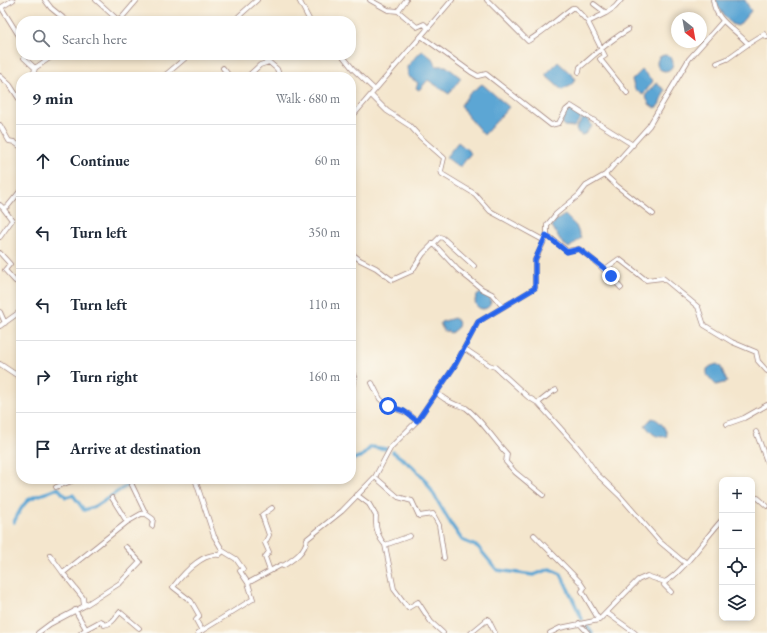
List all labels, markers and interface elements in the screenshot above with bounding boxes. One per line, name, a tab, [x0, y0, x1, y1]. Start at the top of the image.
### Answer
north arrow	[671, 12, 707, 48]
search box	[16, 16, 356, 60]
icon: search	[30, 27, 52, 49]
text: Search here	[62, 29, 127, 48]
text: 9 min	[32, 87, 73, 109]
text: Walk · 680 m	[276, 90, 340, 107]
icon: ahead	[32, 150, 54, 172]
text: Continue	[70, 151, 130, 170]
text: 60 m	[315, 152, 340, 169]
icon: left	[32, 222, 54, 244]
text: Turn left	[70, 223, 127, 242]
text: 350 m	[309, 224, 340, 241]
route end	[602, 267, 620, 285]
icon: left	[32, 294, 54, 316]
text: Turn left	[70, 295, 127, 314]
text: 110 m	[309, 296, 340, 313]
icon: right	[32, 366, 54, 388]
text: Turn right	[70, 367, 138, 386]
text: 160 m	[309, 368, 340, 385]
route start	[379, 397, 397, 415]
icon: arrive	[32, 438, 54, 460]
text: Arrive at destination	[70, 439, 201, 458]
map controls	[719, 477, 755, 621]
button: +	[719, 477, 755, 513]
button: −	[719, 513, 755, 549]
button: locate	[719, 549, 755, 585]
button: layers	[719, 585, 755, 621]

